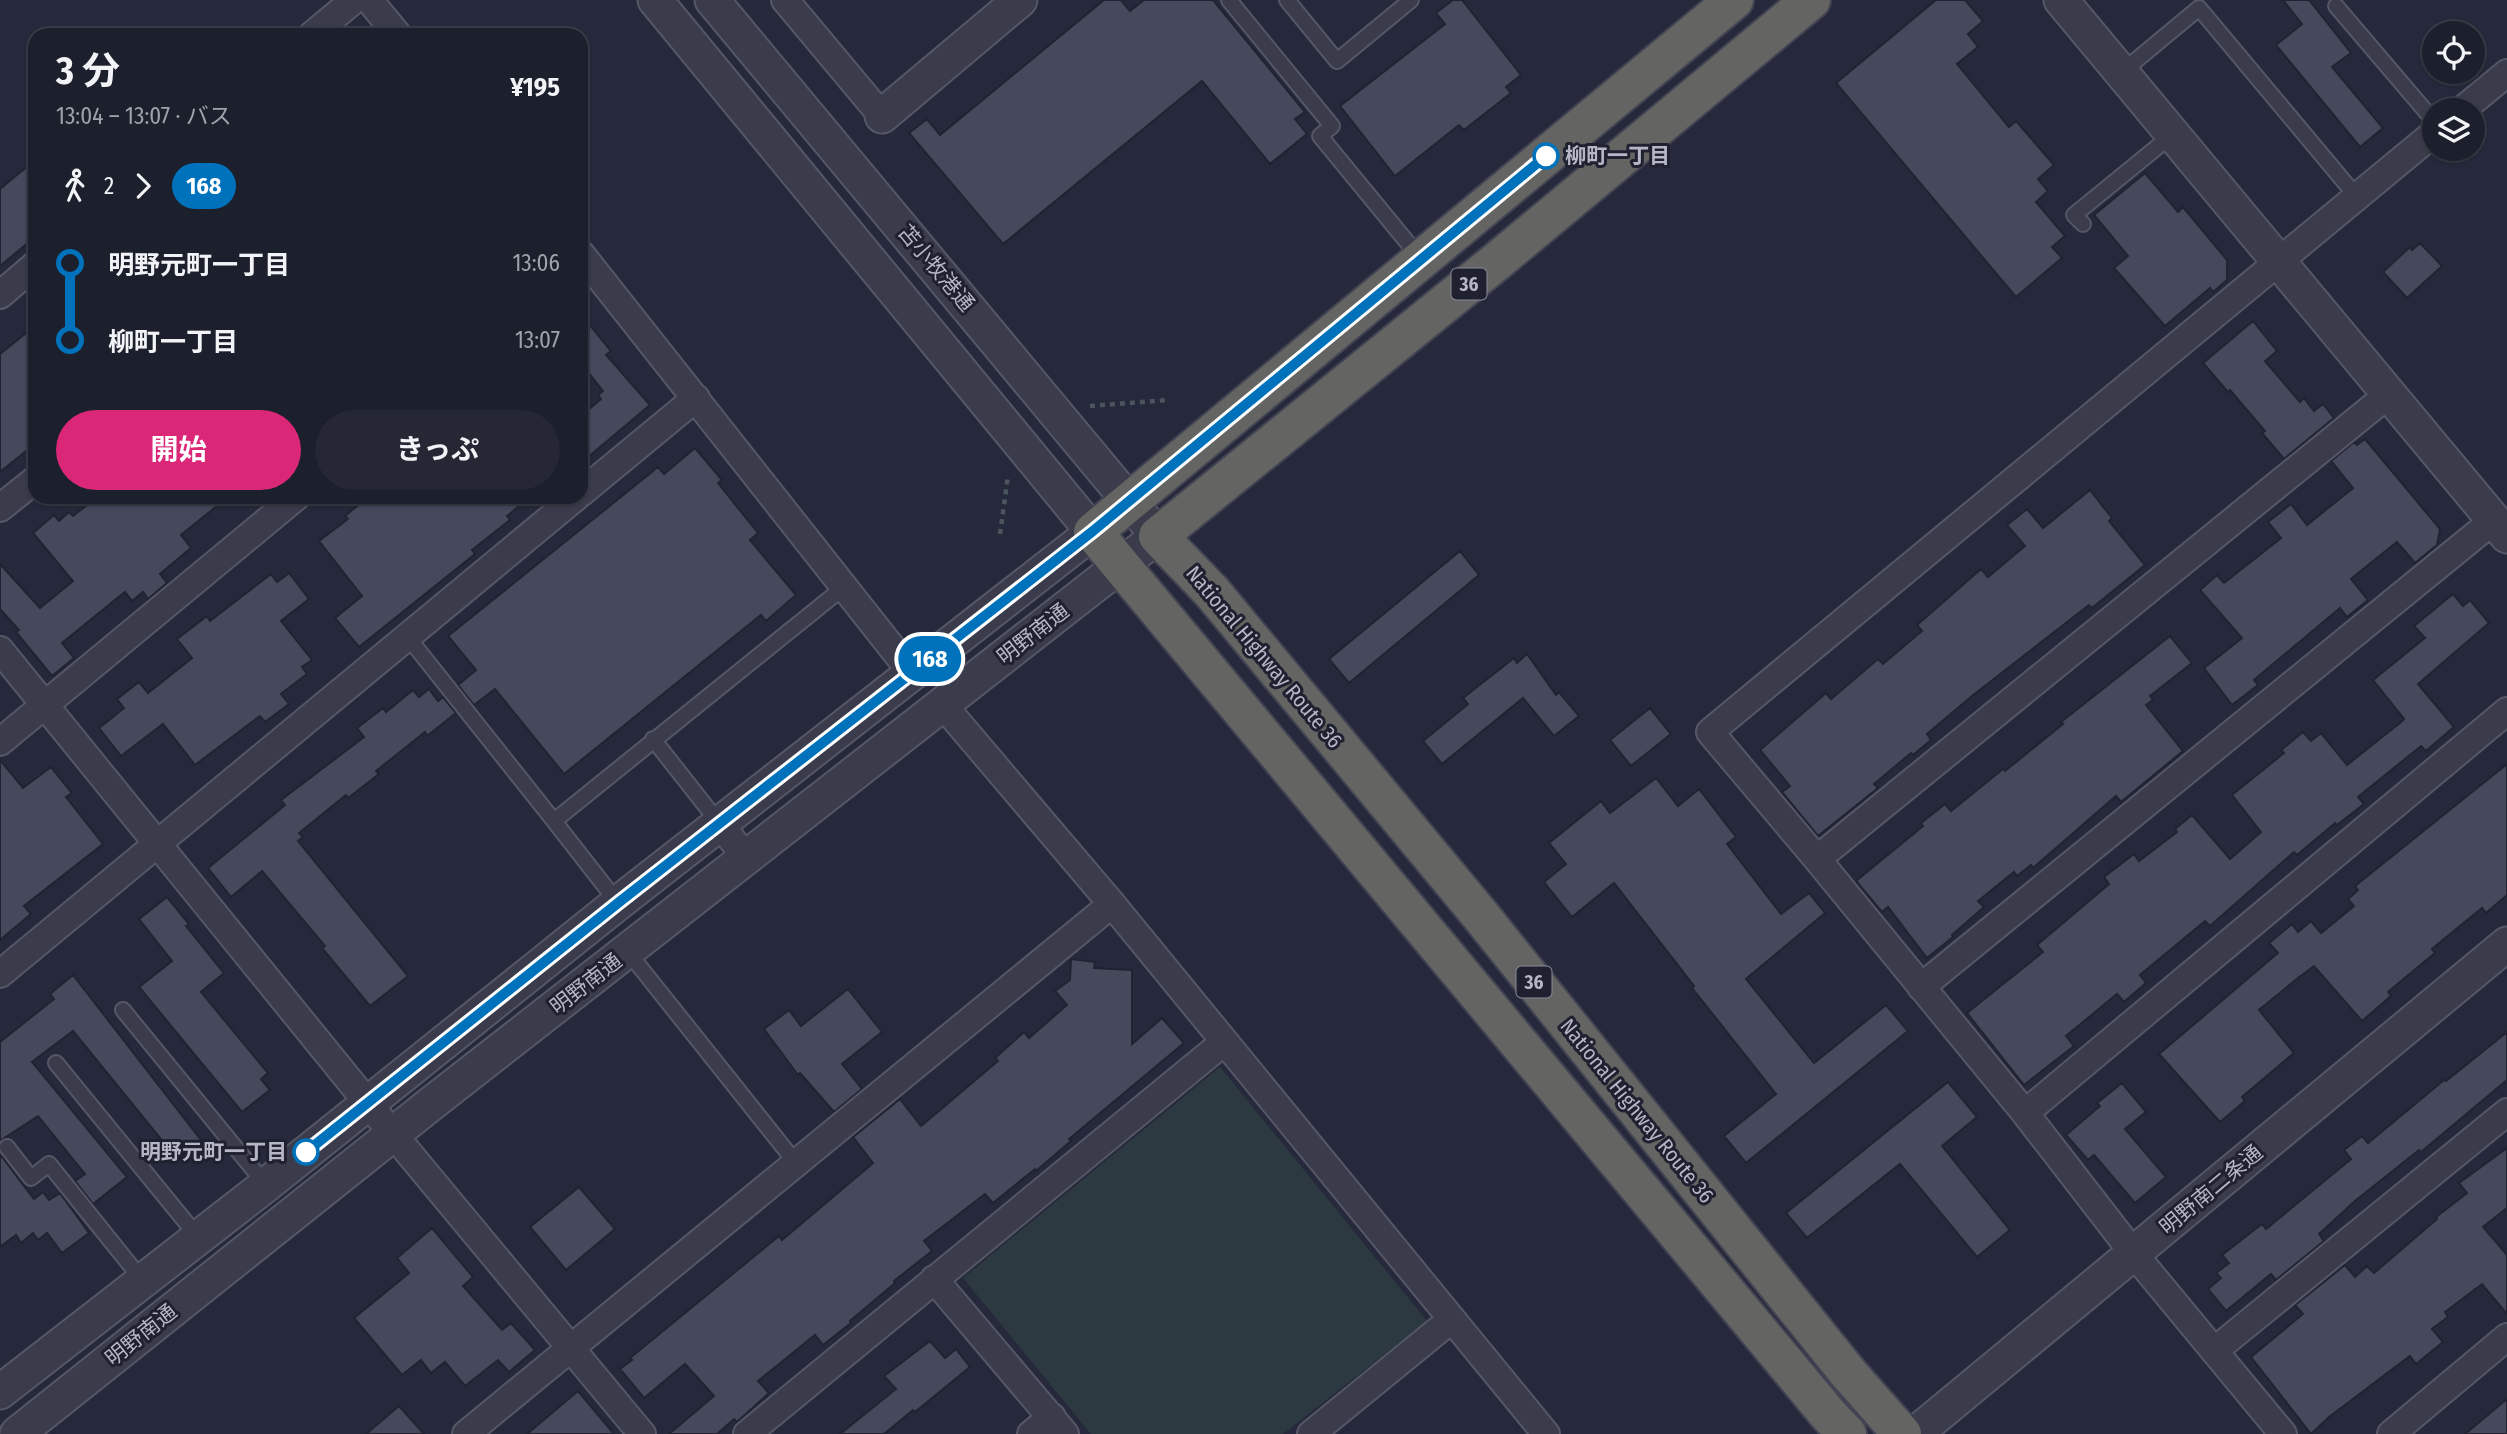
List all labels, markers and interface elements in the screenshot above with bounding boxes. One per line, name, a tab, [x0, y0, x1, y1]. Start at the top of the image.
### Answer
map controls	[2422, 21, 2485, 161]
button: locate	[2422, 21, 2485, 84]
text: 3 分	[56, 48, 120, 94]
text: ¥195	[510, 72, 560, 103]
button: layers	[2422, 98, 2485, 161]
text: 13:04 – 13:07 · バス	[56, 102, 232, 130]
marker: 柳町一丁目	[1533, 143, 1559, 169]
place label: 柳町一丁目	[1565, 143, 1670, 169]
icon: walk	[56, 167, 94, 205]
icon: forward	[124, 167, 162, 205]
text: 2	[104, 172, 114, 200]
text: 168	[186, 172, 222, 200]
street label: 苫小牧港通	[892, 219, 980, 317]
text: 13:06	[512, 249, 560, 277]
text: 明野元町一丁目	[108, 250, 290, 281]
road number: 36	[1452, 268, 1486, 300]
text: 13:07	[515, 326, 560, 354]
text: 柳町一丁目	[108, 327, 238, 358]
button: 開始	[56, 410, 301, 490]
button: きっぷ	[315, 410, 560, 490]
street label: National Highway Route 36	[1180, 561, 1348, 753]
street label: 明野南通	[992, 598, 1074, 670]
line badge: 168	[890, 636, 970, 682]
text: 168	[912, 645, 948, 673]
street label: 明野南通	[545, 948, 627, 1020]
road number: 36	[1516, 966, 1552, 998]
street label: National Highway Route 36	[1555, 1014, 1719, 1208]
place label: 明野元町一丁目	[140, 1139, 287, 1165]
marker: 明野元町一丁目	[293, 1139, 319, 1165]
street label: 明野南二条通	[2154, 1140, 2268, 1240]
street label: 明野南通	[100, 1298, 182, 1372]

